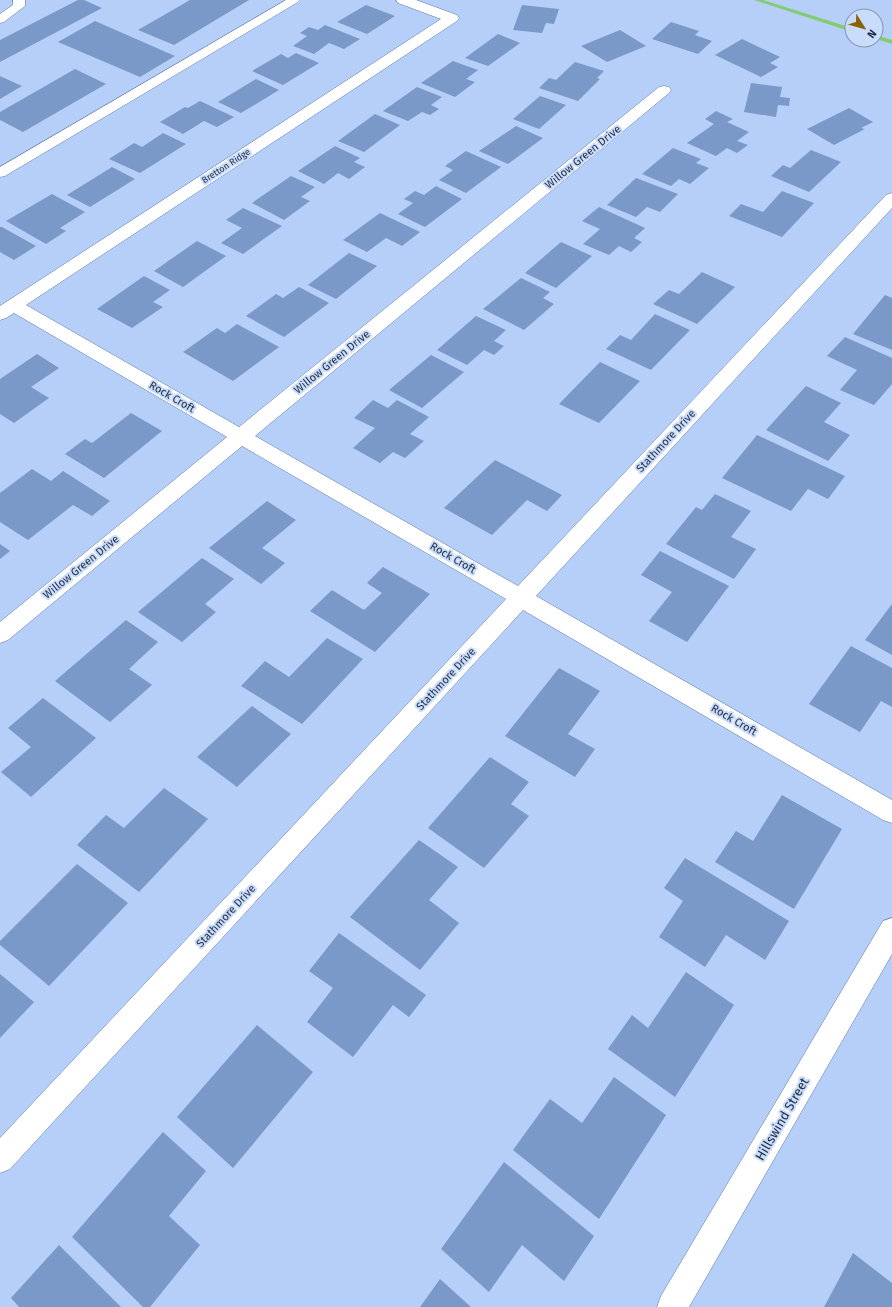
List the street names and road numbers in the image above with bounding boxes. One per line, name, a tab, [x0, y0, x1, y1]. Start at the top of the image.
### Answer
street label: Willow Green Drive	[542, 122, 624, 192]
street label: Bretton Ridge	[200, 147, 252, 185]
street label: Willow Green Drive	[291, 327, 373, 397]
street label: Rock Croft	[147, 379, 197, 415]
street label: Stathmore Drive	[634, 407, 698, 475]
street label: Willow Green Drive	[40, 532, 122, 602]
street label: Rock Croft	[428, 540, 478, 576]
street label: Stathmore Drive	[414, 645, 478, 713]
street label: Rock Croft	[709, 702, 759, 738]
street label: Stathmore Drive	[194, 882, 258, 950]
street label: Hillswind Street	[752, 1075, 812, 1163]

